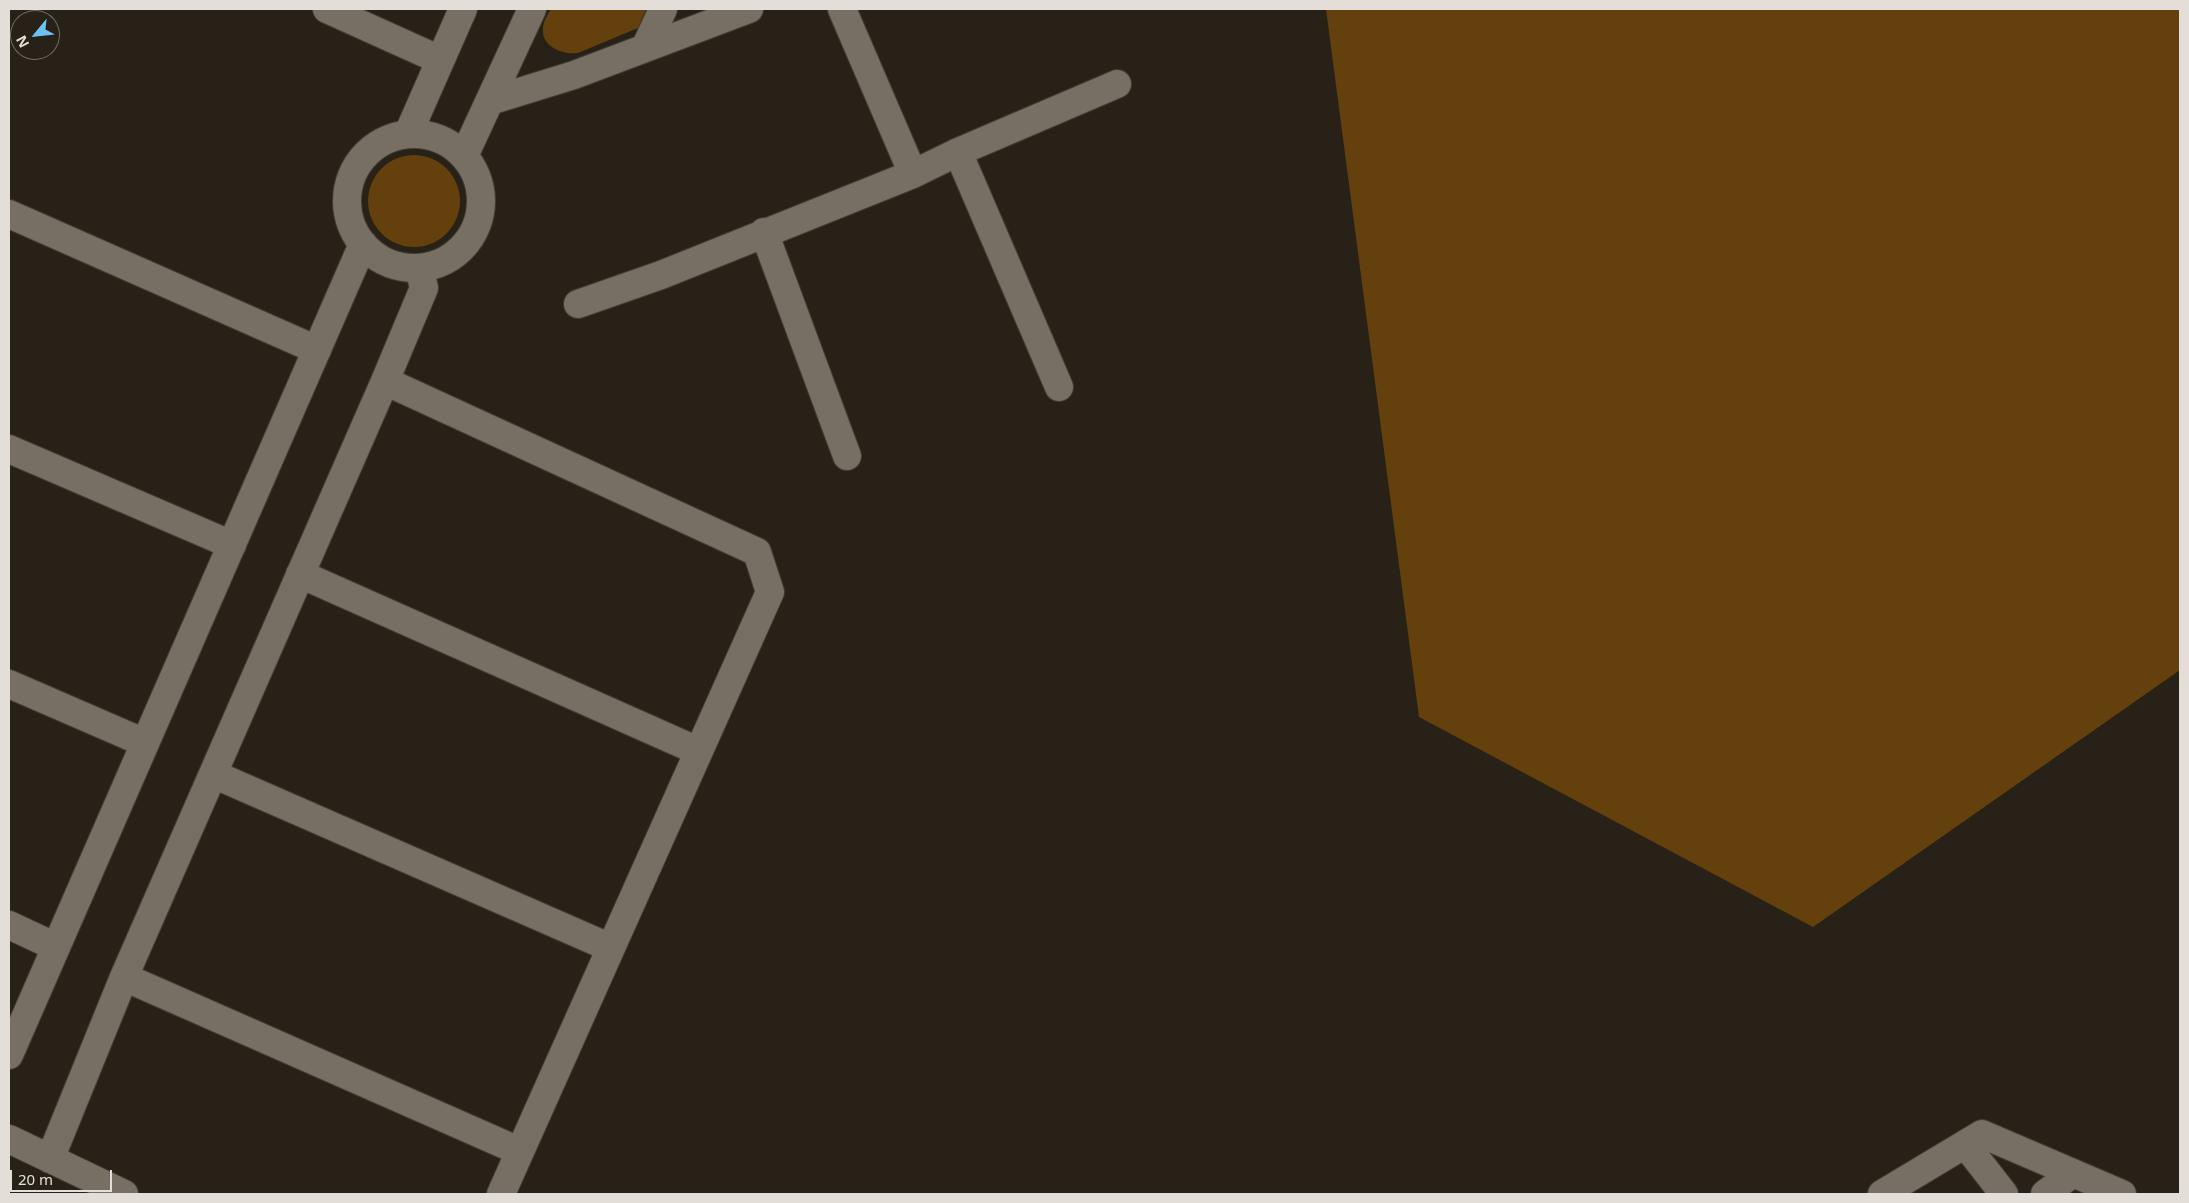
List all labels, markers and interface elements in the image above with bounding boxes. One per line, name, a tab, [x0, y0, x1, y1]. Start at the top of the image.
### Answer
north arrow	[10, 10, 60, 60]
text: N	[11, 32, 33, 51]
scale bar	[12, 1160, 115, 1192]
text: 20 m	[18, 1169, 53, 1189]

